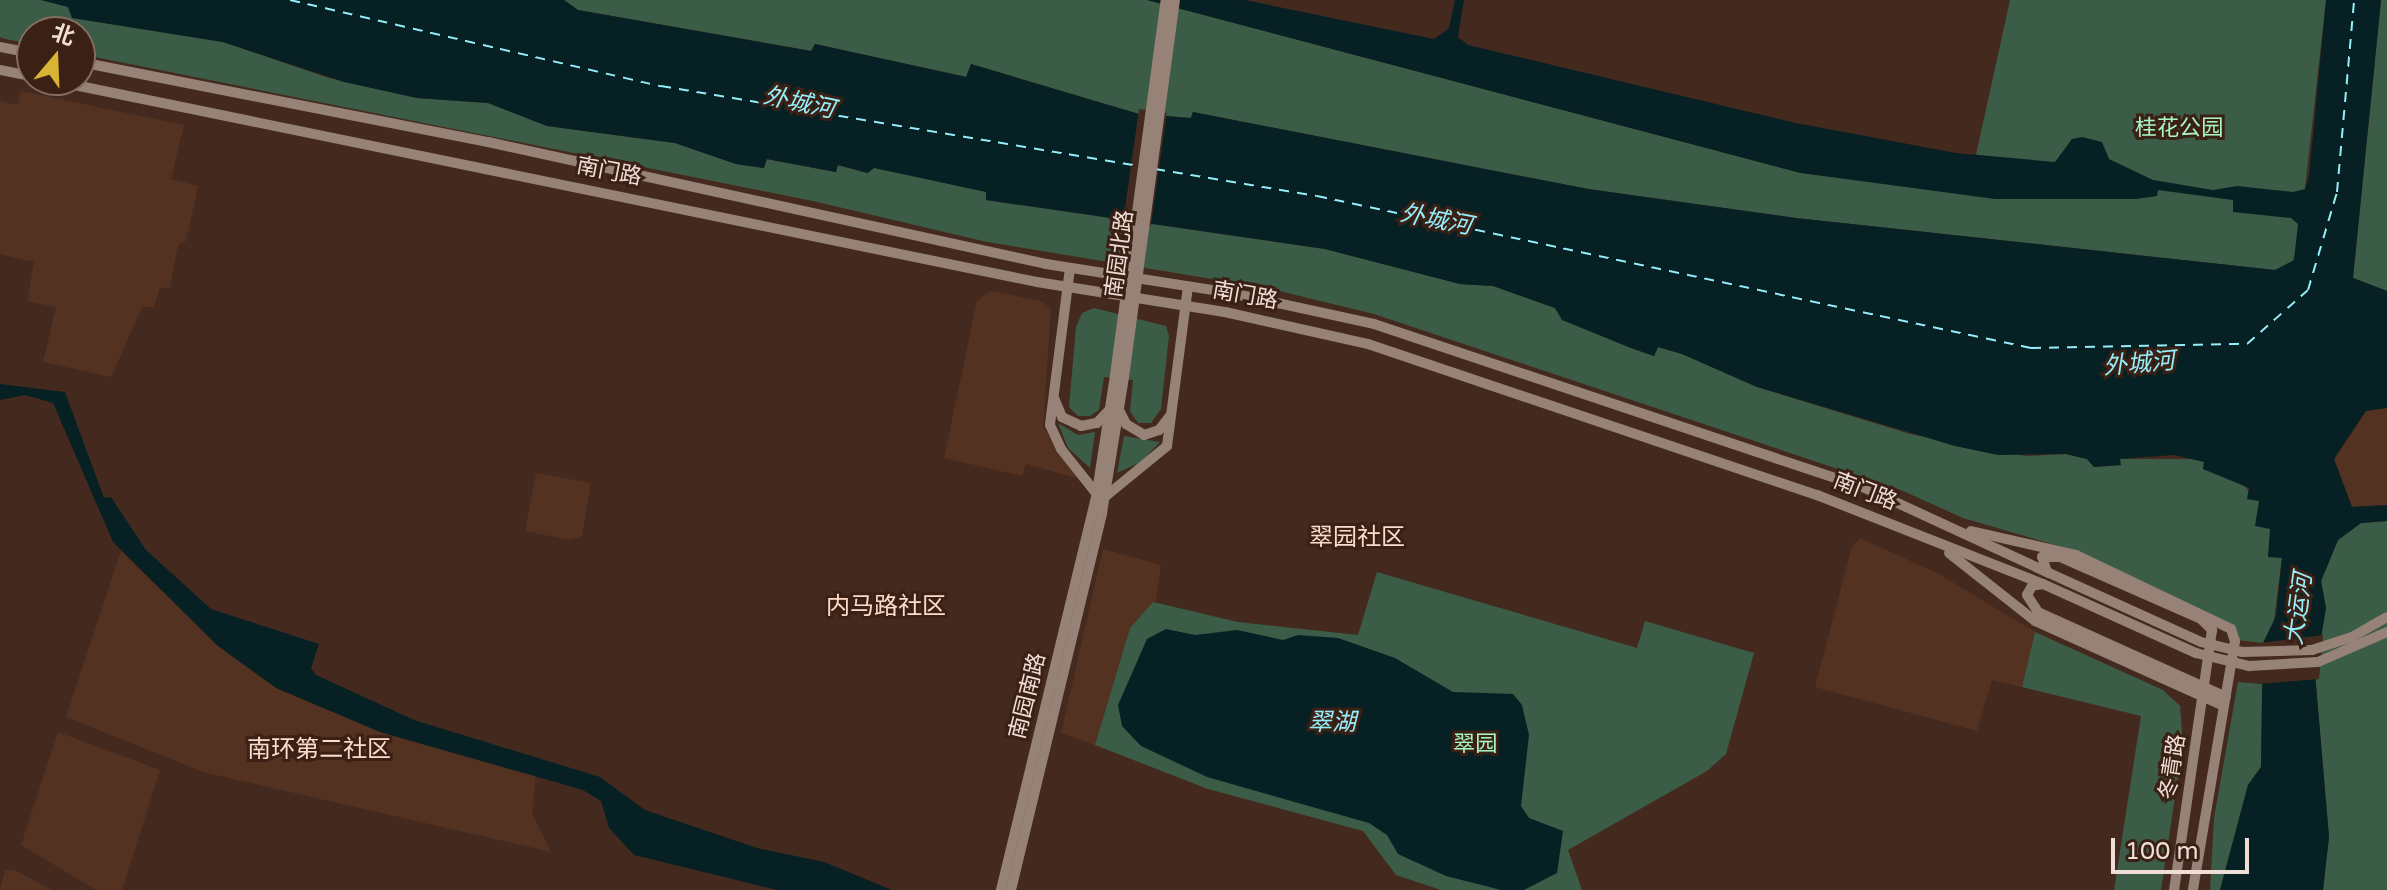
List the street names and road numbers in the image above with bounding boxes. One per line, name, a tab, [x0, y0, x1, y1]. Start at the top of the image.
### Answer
street label: 南门路	[574, 153, 644, 191]
street label: 南园北路	[1101, 209, 1139, 299]
street label: 南门路	[1210, 277, 1280, 315]
street label: 南门路	[1829, 468, 1901, 516]
street label: 南园南路	[1005, 650, 1051, 742]
street label: 冬青路	[2155, 732, 2191, 802]

